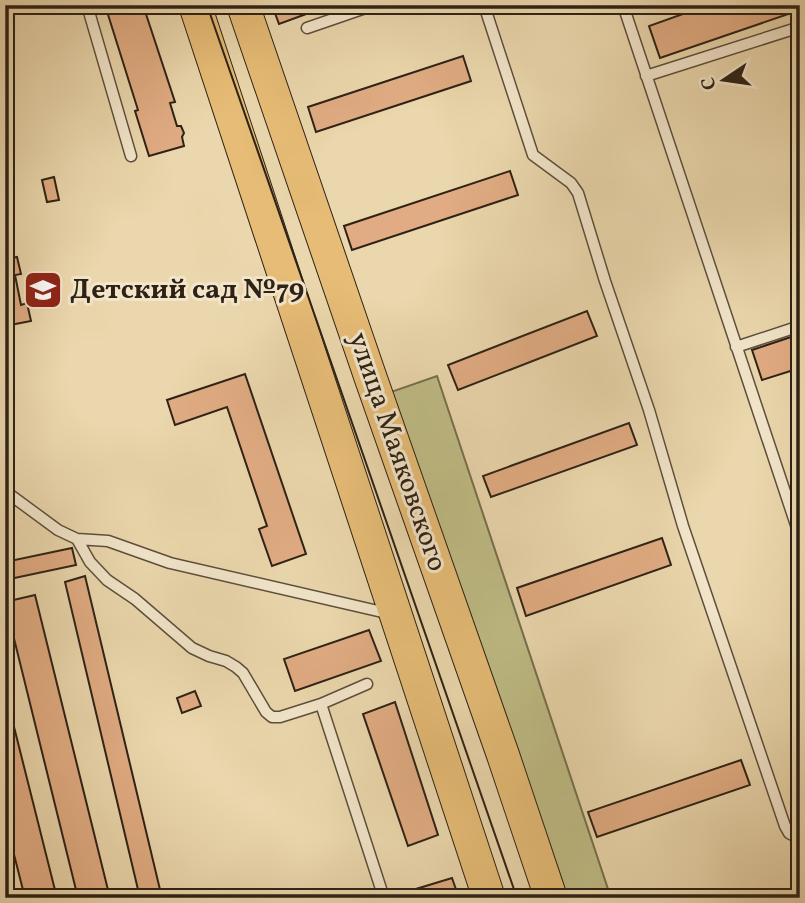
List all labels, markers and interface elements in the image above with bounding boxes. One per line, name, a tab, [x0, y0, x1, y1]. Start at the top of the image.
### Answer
north arrow	[690, 46, 760, 116]
text: С	[695, 74, 723, 92]
school or university icon: Детский сад №79	[22, 269, 64, 311]
place label: Детский сад №79	[70, 271, 304, 310]
street label: улица Маяковского	[338, 327, 456, 577]

